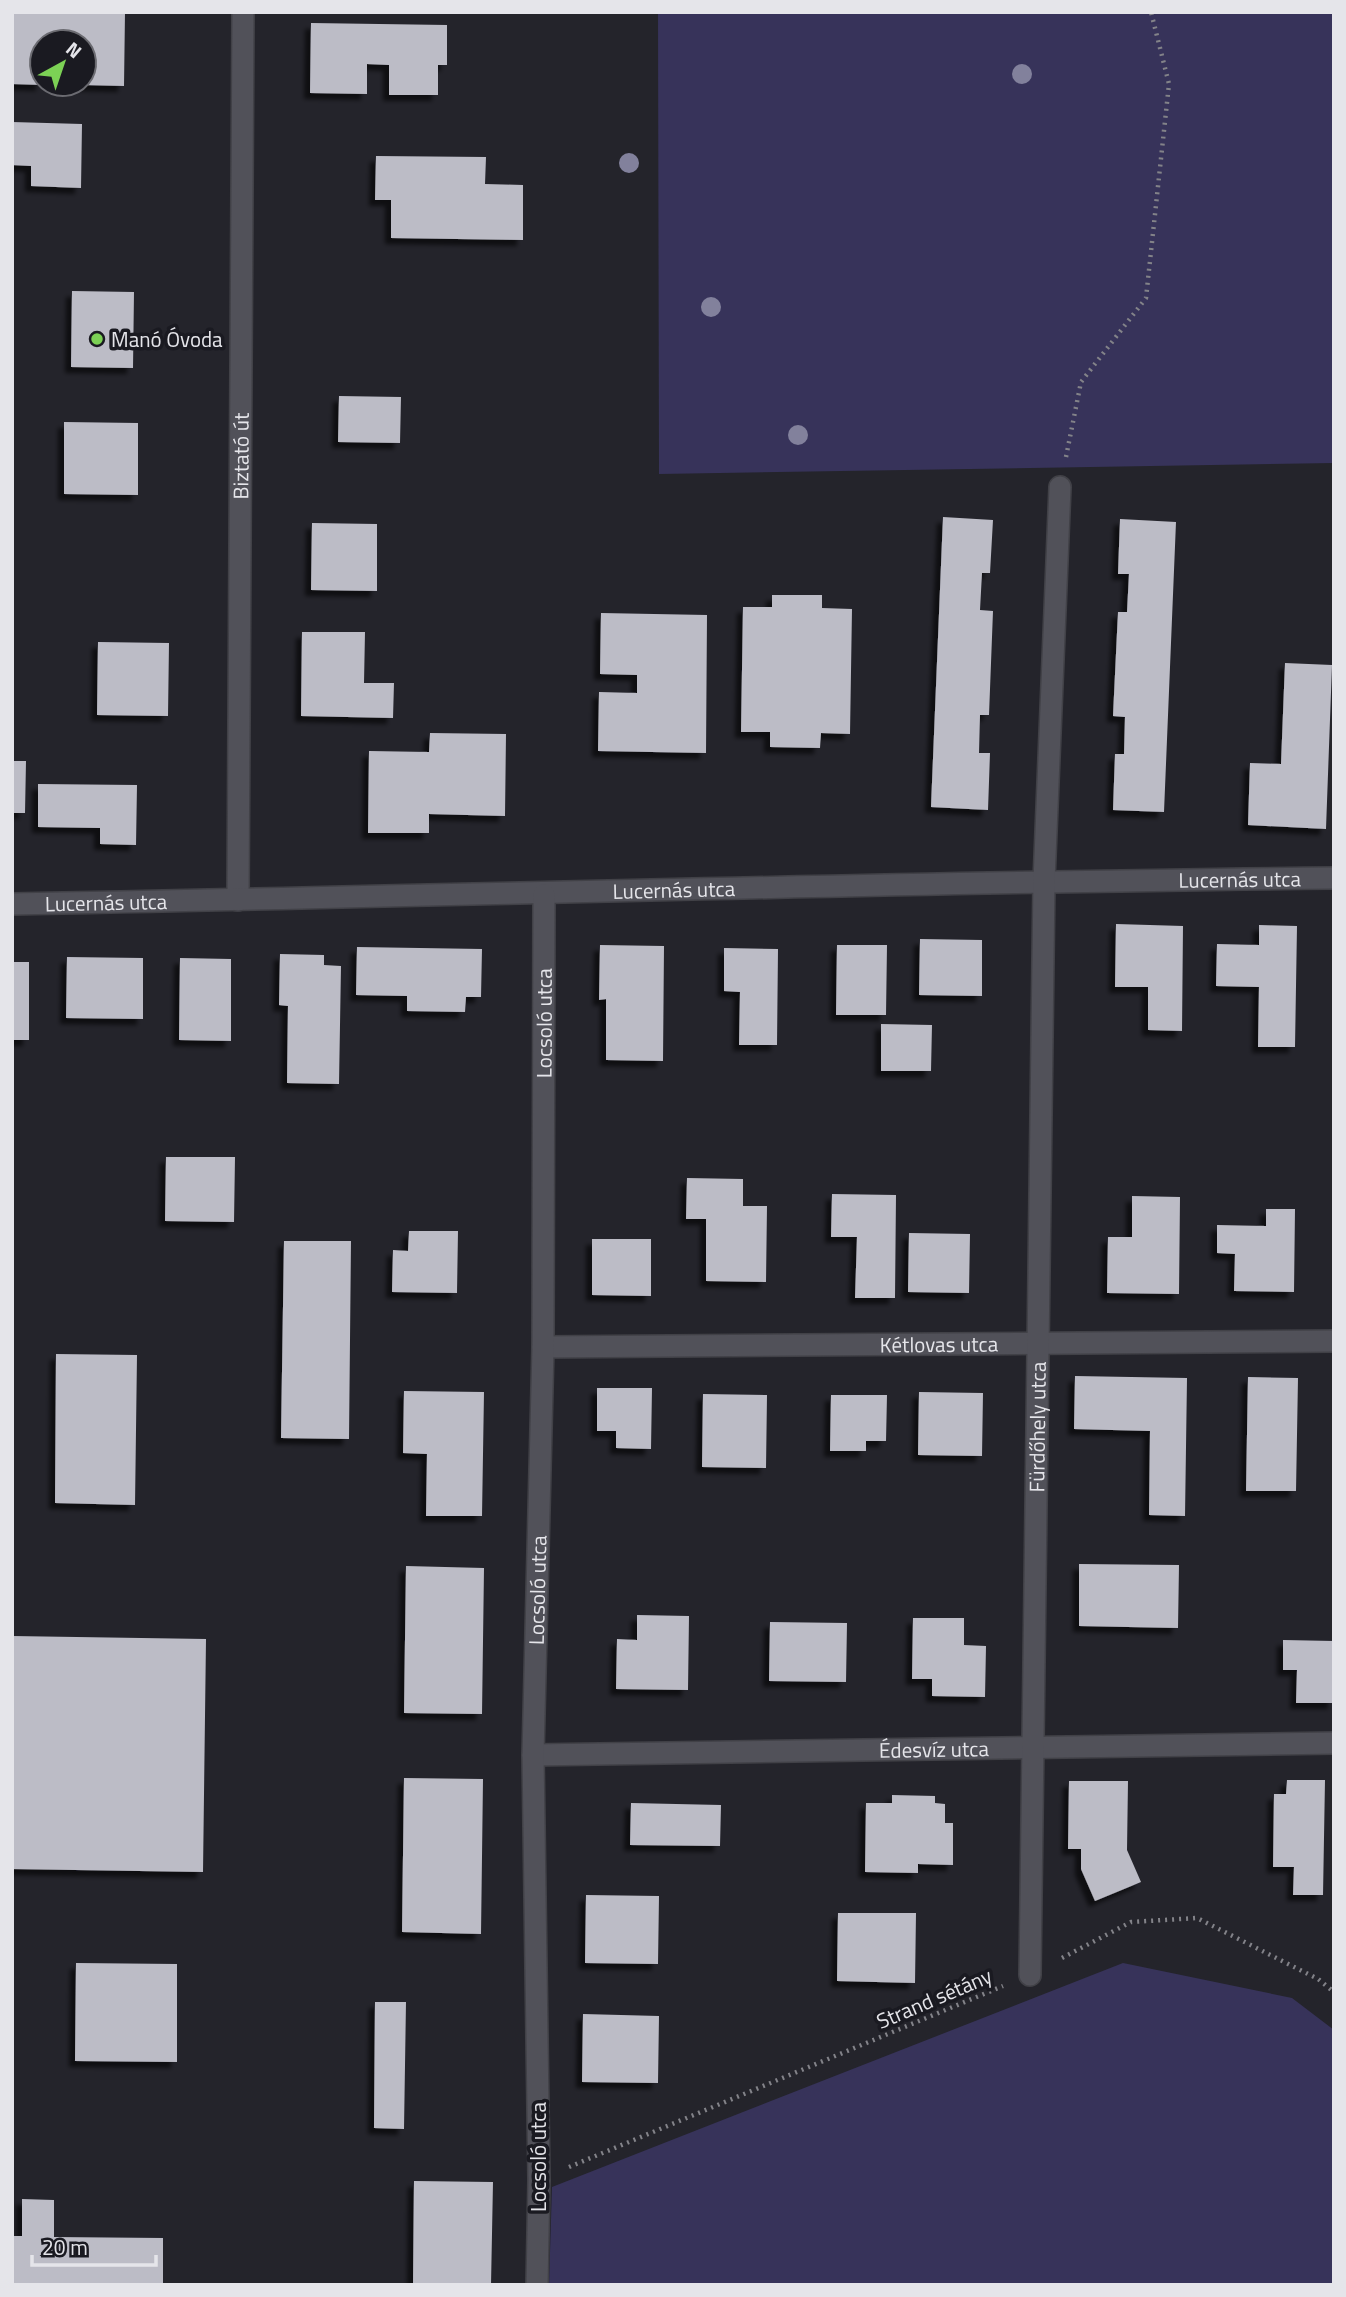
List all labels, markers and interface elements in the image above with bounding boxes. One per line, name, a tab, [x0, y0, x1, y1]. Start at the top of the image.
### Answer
north arrow	[28, 28, 98, 98]
text: N	[60, 34, 89, 65]
place label: Manó Óvoda	[111, 323, 223, 355]
marker: Manó Óvoda	[89, 331, 105, 347]
street label: Biztató út	[224, 412, 257, 499]
street label: Lucernás utca	[1178, 862, 1302, 896]
street label: Lucernás utca	[612, 872, 736, 907]
street label: Lucernás utca	[44, 885, 168, 919]
street label: Locsoló utca	[528, 968, 560, 1078]
street label: Kétlovas utca	[880, 1328, 999, 1360]
street label: Fürdőhely utca	[1020, 1361, 1054, 1493]
street label: Locsoló utca	[520, 1534, 554, 1645]
street label: Édesvíz utca	[879, 1732, 990, 1766]
street label: Strand sétány	[871, 1959, 997, 2037]
street label: Locsoló utca	[522, 2102, 554, 2212]
scale bar	[32, 2224, 156, 2268]
text: 20 m	[42, 2231, 88, 2263]

